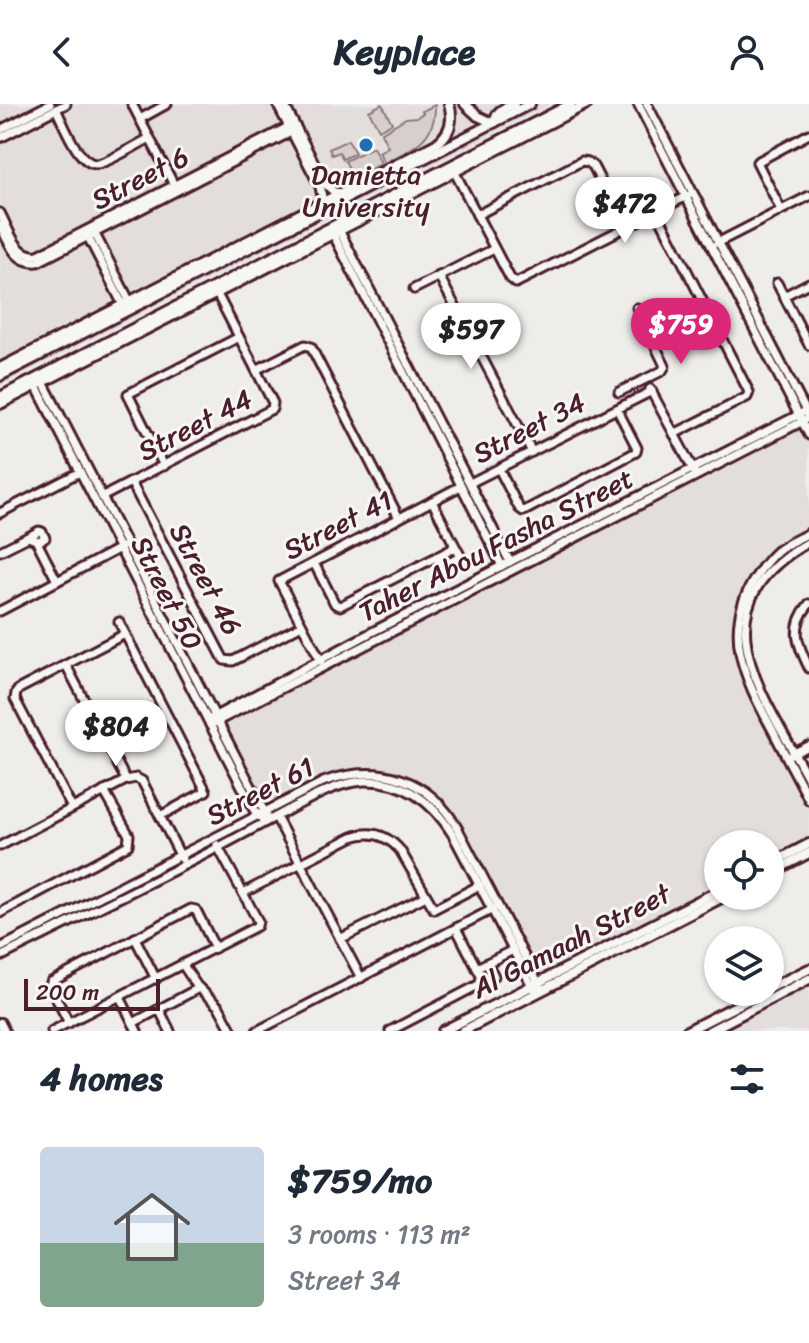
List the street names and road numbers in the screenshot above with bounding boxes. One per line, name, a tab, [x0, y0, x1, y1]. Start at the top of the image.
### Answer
street label: Street 6	[82, 132, 198, 224]
street label: Street 44	[129, 375, 261, 475]
street label: Street 34	[464, 379, 594, 477]
street label: Taher Abou Fasha Street	[349, 454, 643, 636]
street label: Street 41	[274, 476, 402, 574]
street label: Street 46	[156, 514, 256, 644]
street label: Street 50	[117, 527, 217, 659]
street label: Street 61	[197, 743, 323, 839]
street label: Al Gamaah Street	[462, 869, 681, 1013]

